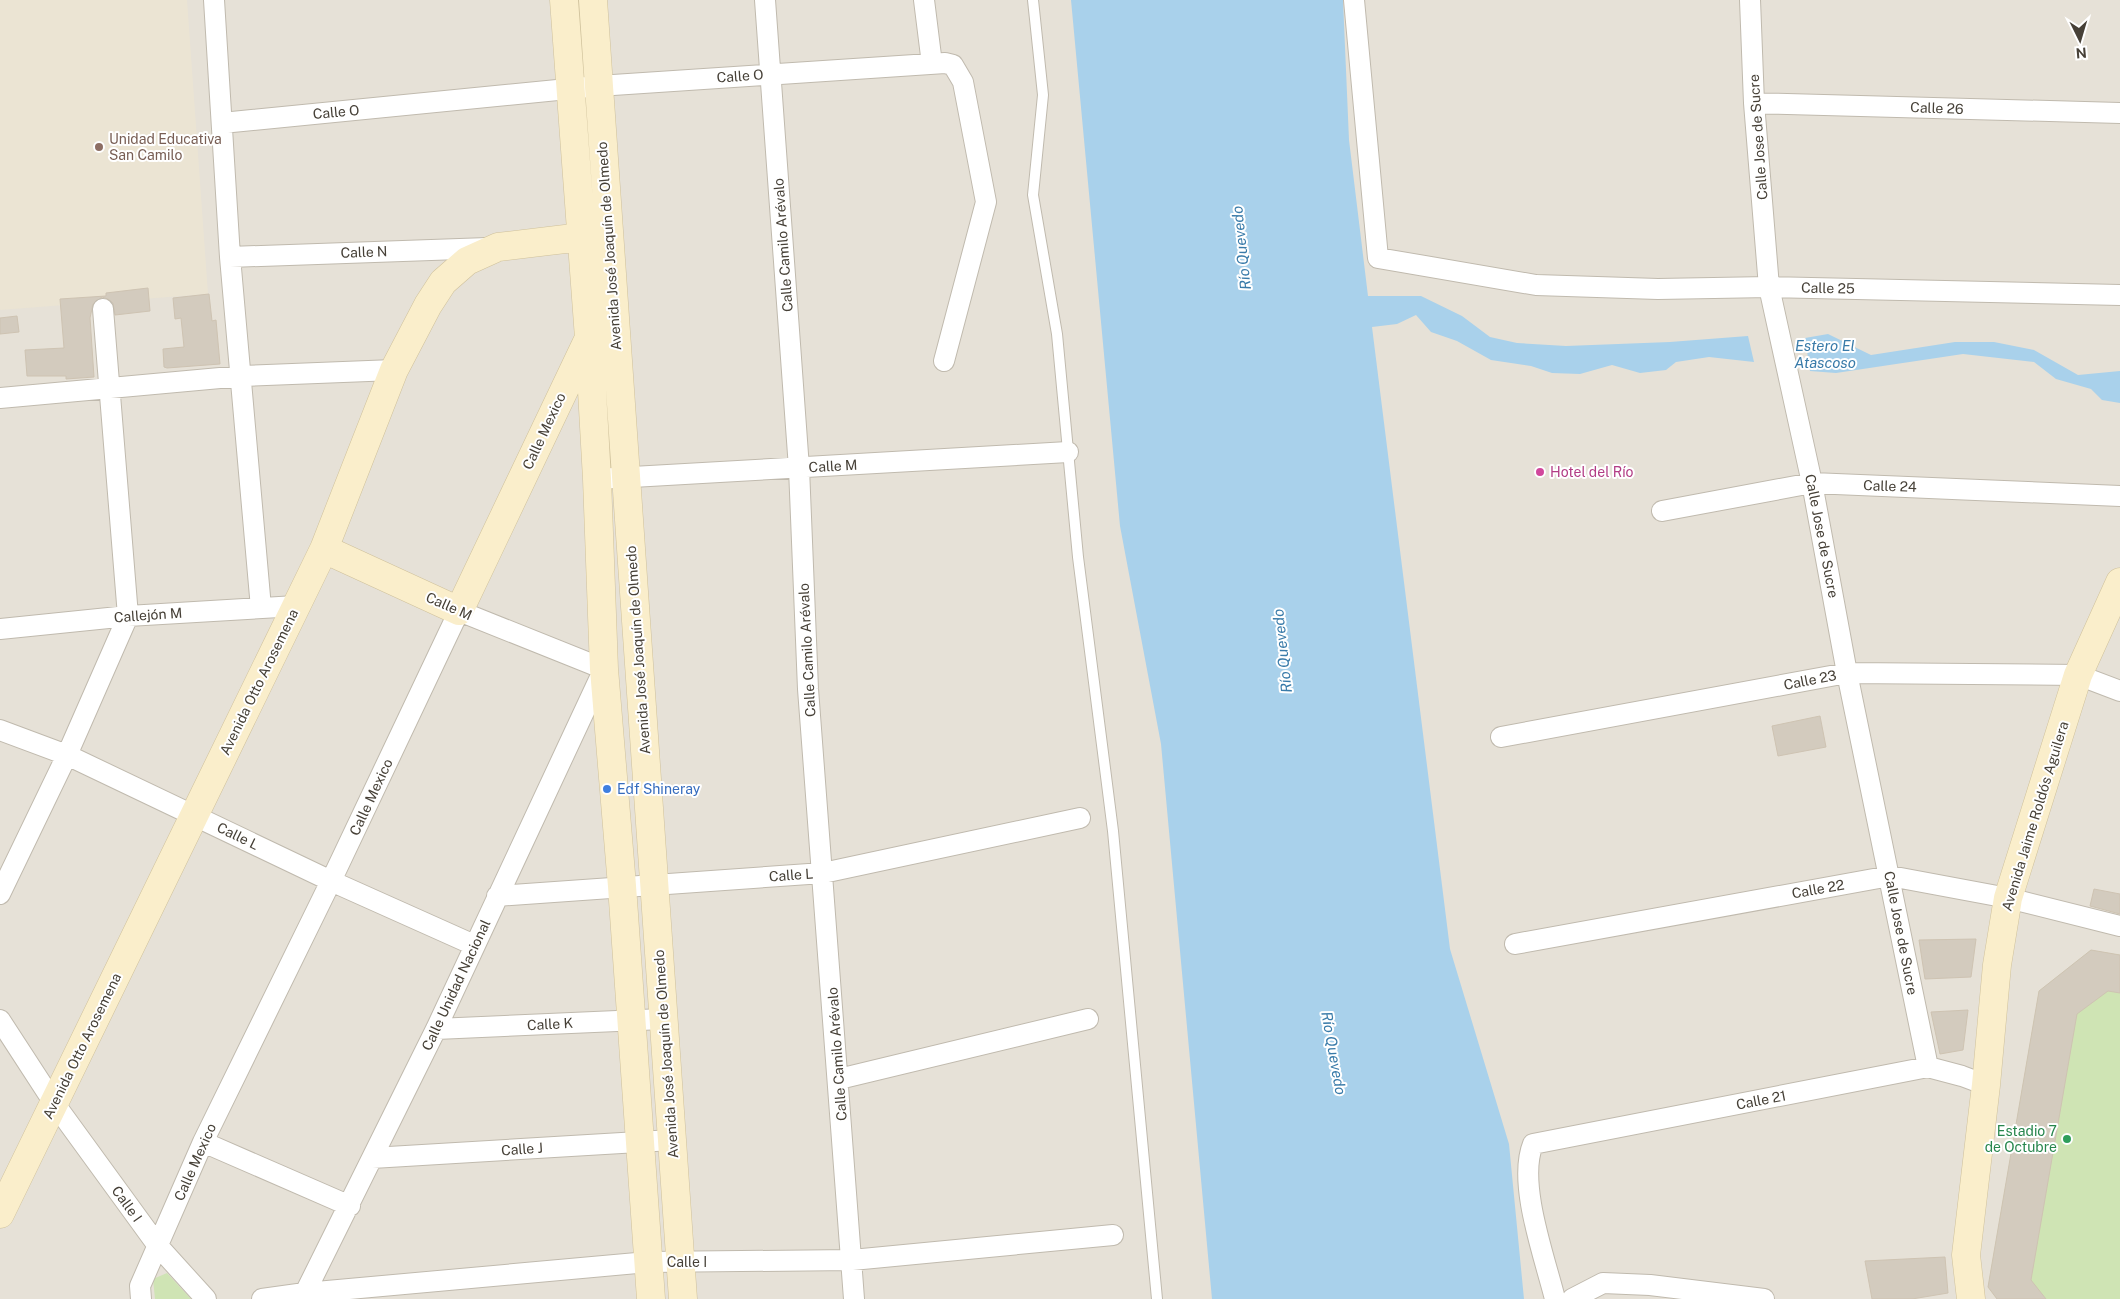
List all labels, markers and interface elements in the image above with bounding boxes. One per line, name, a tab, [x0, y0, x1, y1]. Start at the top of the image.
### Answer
north arrow	[2055, 15, 2105, 65]
text: N	[2075, 45, 2087, 61]
street label: Calle O	[716, 66, 764, 86]
street label: Calle Jose de Sucre	[1746, 74, 1770, 200]
street label: Calle 26	[1910, 99, 1964, 117]
street label: Calle O	[312, 102, 360, 122]
place label: Unidad Educativa San Camilo	[109, 131, 222, 163]
marker: Unidad Educativa San Camilo	[93, 141, 105, 153]
street label: Avenida José Joaquín de Olmedo	[594, 141, 624, 351]
street label: Calle Camilo Arévalo	[770, 178, 796, 312]
water label: Río Quevedo	[1228, 205, 1254, 291]
street label: Calle N	[340, 243, 388, 261]
street label: Calle 25	[1801, 280, 1855, 296]
water label: Estero El Atascoso	[1794, 337, 1856, 371]
street label: Calle Mexico	[519, 390, 569, 472]
street label: Calle M	[808, 457, 858, 475]
place label: Hotel del Río	[1550, 464, 1634, 480]
marker: Hotel del Río	[1534, 466, 1546, 478]
street label: Calle Jose de Sucre	[1802, 473, 1842, 599]
street label: Calle 24	[1863, 477, 1917, 495]
street label: Avenida José Joaquín de Olmedo	[623, 545, 653, 755]
street label: Calle Camilo Arévalo	[795, 583, 818, 717]
street label: Calle M	[423, 589, 475, 623]
street label: Callejón M	[113, 605, 183, 625]
street label: Avenida Otto Arosemena	[217, 606, 301, 758]
water label: Río Quevedo	[1269, 608, 1295, 694]
street label: Calle 23	[1782, 667, 1838, 693]
street label: Avenida Jaime Roldós Aguilera	[1998, 719, 2072, 913]
street label: Calle Mexico	[346, 756, 396, 838]
place label: Edf Shineray	[617, 781, 701, 797]
marker: Edf Shineray	[601, 783, 613, 795]
street label: Calle L	[214, 819, 262, 853]
street label: Calle L	[768, 865, 814, 885]
street label: Calle Jose de Sucre	[1881, 870, 1921, 996]
street label: Calle 22	[1790, 877, 1846, 901]
street label: Calle Unidad Nacional	[419, 917, 493, 1053]
street label: Avenida José Joaquín de Olmedo	[651, 949, 681, 1159]
street label: Avenida Otto Arosemena	[40, 970, 124, 1122]
street label: Calle Camilo Arévalo	[824, 987, 850, 1121]
water label: Río Quevedo	[1318, 1010, 1350, 1096]
street label: Calle K	[527, 1015, 574, 1033]
street label: Calle 21	[1735, 1087, 1787, 1113]
street label: Calle Mexico	[171, 1121, 219, 1203]
place label: Estadio 7 de Octubre	[1985, 1123, 2057, 1155]
marker: Estadio 7 de Octubre	[2061, 1133, 2073, 1145]
street label: Calle J	[501, 1140, 543, 1158]
street label: Calle I	[109, 1183, 145, 1225]
street label: Calle I	[667, 1254, 707, 1270]

